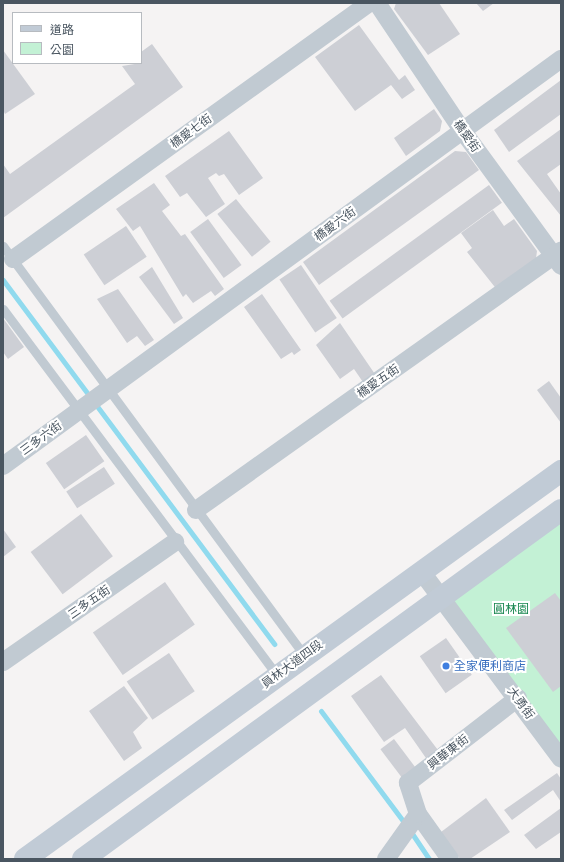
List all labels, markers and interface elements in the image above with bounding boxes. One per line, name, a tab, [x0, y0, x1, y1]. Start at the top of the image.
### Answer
legend	[12, 12, 142, 64]
text: 道路	[50, 22, 74, 37]
text: 公園	[50, 42, 74, 57]
street label: 橋愛七街	[167, 111, 215, 151]
street label: 橋愛街	[451, 117, 483, 155]
street label: 橋愛六街	[311, 204, 359, 244]
street label: 橋愛五街	[354, 361, 402, 401]
street label: 三多六街	[17, 418, 65, 458]
street label: 三多五街	[65, 582, 113, 622]
park label: 圓林園	[493, 602, 529, 616]
street label: 員林大道四段	[259, 637, 325, 691]
place label: 全家便利商店	[454, 659, 526, 673]
marker: 全家便利商店	[441, 661, 451, 671]
street label: 大勇街	[505, 684, 537, 722]
street label: 興華東街	[425, 732, 471, 772]

